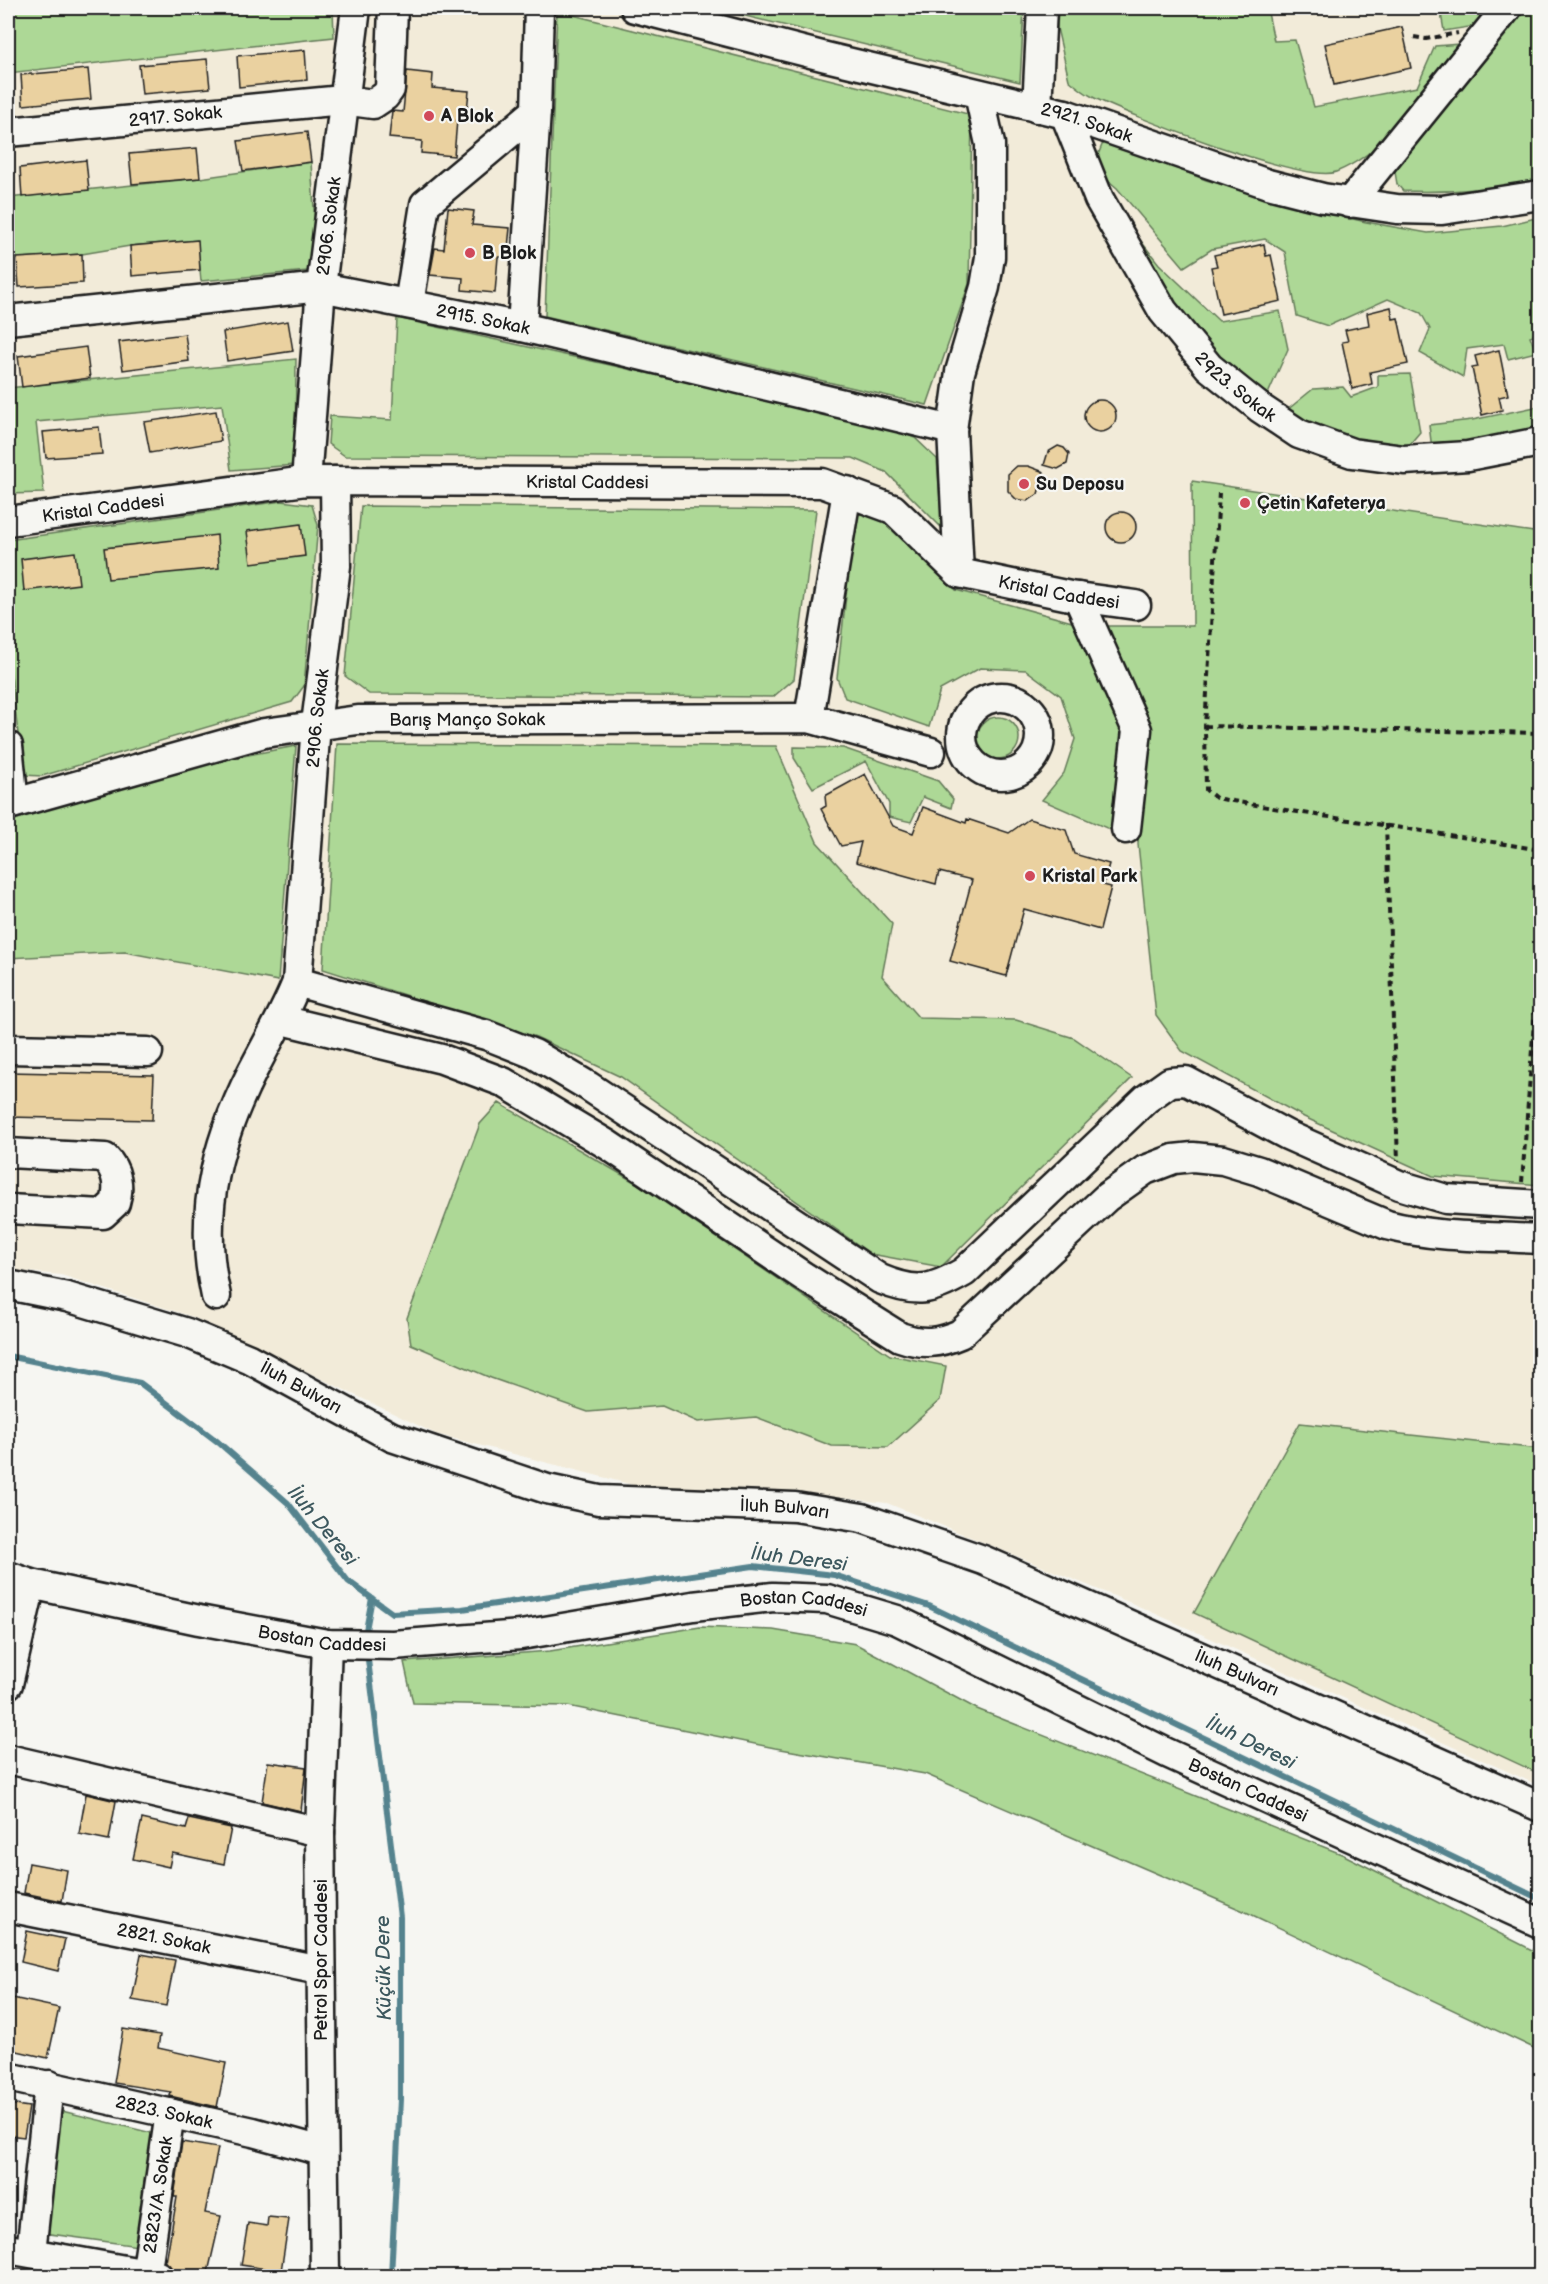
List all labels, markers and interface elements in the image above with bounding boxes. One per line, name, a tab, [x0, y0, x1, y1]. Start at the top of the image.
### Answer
street label: 2921. Sokak	[1039, 99, 1135, 147]
street label: 2917. Sokak	[128, 102, 223, 131]
place label: A Blok	[440, 106, 494, 127]
marker: A Blok	[422, 109, 436, 123]
street label: 2906. Sokak	[313, 175, 346, 277]
place label: B Blok	[482, 243, 537, 264]
marker: B Blok	[463, 246, 477, 260]
street label: 2915. Sokak	[434, 300, 532, 340]
street label: 2923. Sokak	[1190, 348, 1280, 427]
street label: Kristal Caddesi	[526, 472, 649, 493]
place label: Su Deposu	[1036, 474, 1124, 495]
marker: Su Deposu	[1017, 477, 1031, 491]
street label: Kristal Caddesi	[41, 490, 165, 527]
place label: Çetin Kafeterya	[1257, 493, 1386, 514]
marker: Çetin Kafeterya	[1238, 496, 1252, 510]
street label: Kristal Caddesi	[996, 571, 1121, 614]
street label: 2906. Sokak	[303, 668, 334, 769]
street label: Barış Manço Sokak	[389, 709, 545, 731]
place label: Kristal Park	[1042, 866, 1138, 887]
marker: Kristal Park	[1023, 869, 1037, 883]
street label: İluh Bulvarı	[256, 1356, 345, 1419]
water label: İluh Deresi	[282, 1480, 364, 1572]
street label: İluh Bulvarı	[739, 1494, 831, 1523]
water label: İluh Deresi	[749, 1540, 850, 1577]
street label: Bostan Caddesi	[739, 1587, 870, 1622]
street label: Bostan Caddesi	[256, 1621, 386, 1656]
street label: İluh Bulvarı	[1191, 1644, 1282, 1701]
water label: İluh Deresi	[1202, 1710, 1301, 1776]
street label: Bostan Caddesi	[1185, 1754, 1311, 1827]
street label: Petrol Spor Caddesi	[311, 1879, 332, 2041]
water label: Küçük Dere	[371, 1915, 397, 2021]
street label: 2821. Sokak	[115, 1919, 213, 1959]
street label: 2823. Sokak	[113, 2091, 215, 2134]
street label: 2823/A. Sokak	[139, 2135, 177, 2255]

